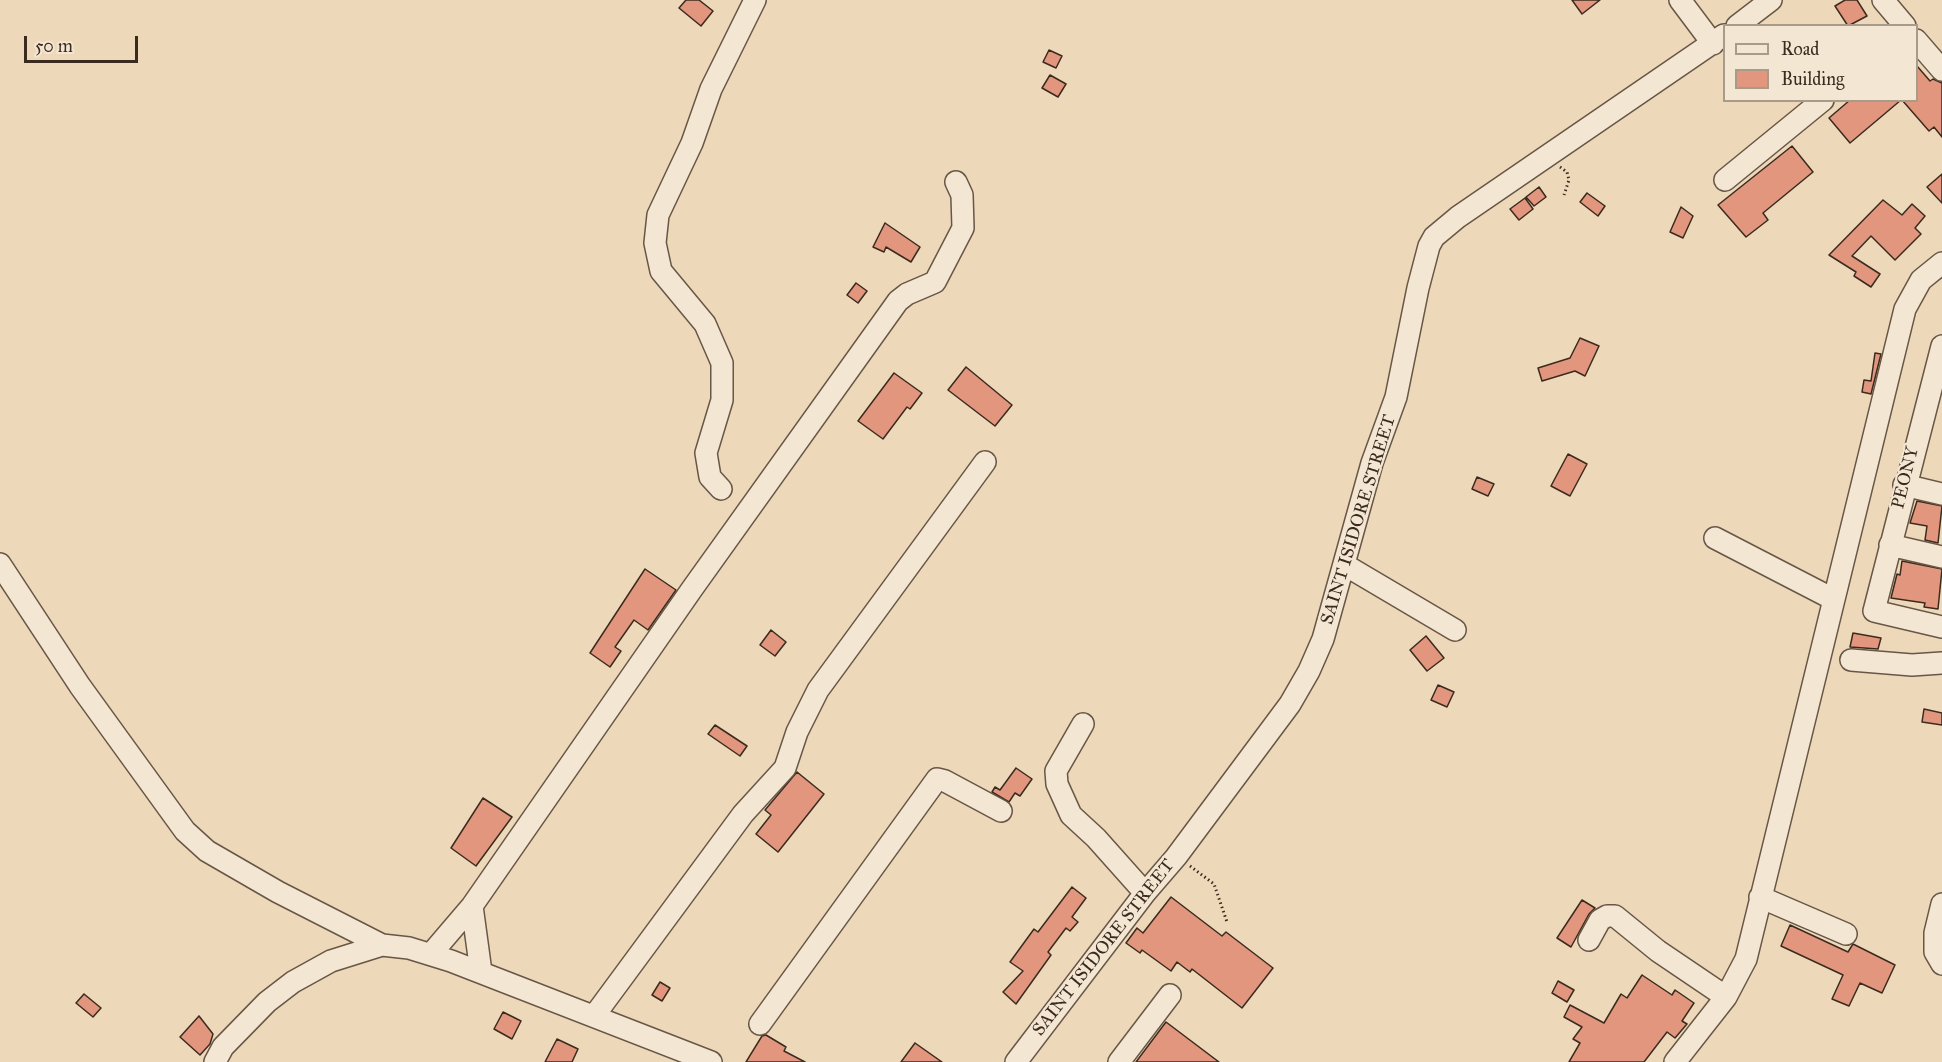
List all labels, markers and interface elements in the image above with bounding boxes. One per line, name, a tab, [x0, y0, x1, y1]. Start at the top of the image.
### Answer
scale bar	[27, 24, 141, 62]
legend	[1723, 24, 1918, 102]
text: 50 m	[35, 35, 73, 57]
text: Road	[1781, 38, 1819, 60]
text: Building	[1781, 68, 1844, 90]
street label: SAINT ISIDORE STREET	[1317, 413, 1401, 627]
street label: PEONY	[1888, 445, 1924, 511]
street label: SAINT ISIDORE STREET	[1028, 855, 1180, 1041]

